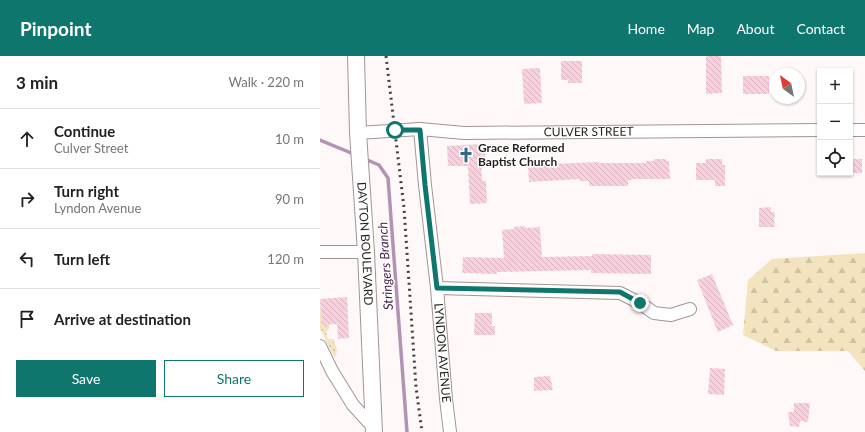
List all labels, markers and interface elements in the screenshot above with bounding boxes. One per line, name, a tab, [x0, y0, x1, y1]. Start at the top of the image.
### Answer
text: Pinpoint	[20, 17, 91, 40]
text: Home	[627, 20, 665, 37]
text: Map	[687, 20, 714, 37]
text: About	[736, 20, 774, 37]
text: Contact	[796, 20, 845, 37]
north arrow	[769, 68, 805, 104]
map controls	[817, 68, 853, 176]
button: +	[817, 68, 853, 104]
text: 3 min	[16, 72, 58, 93]
text: Walk · 220 m	[228, 74, 304, 90]
button: −	[817, 104, 853, 140]
route start	[386, 121, 404, 139]
text: Continue	[54, 122, 115, 140]
street label: CULVER STREET	[544, 124, 634, 139]
icon: ahead	[16, 128, 38, 150]
text: 10 m	[275, 131, 304, 147]
text: Culver Street	[54, 140, 128, 156]
place label: Grace Reformed Baptist Church	[478, 140, 565, 169]
button: locate	[817, 140, 853, 176]
church icon: Grace Reformed Baptist Church	[457, 146, 475, 164]
street label: DAYTON BOULEVARD	[354, 181, 376, 306]
text: Turn right	[54, 182, 119, 200]
icon: right	[16, 188, 38, 210]
text: 90 m	[275, 191, 304, 207]
text: Lyndon Avenue	[54, 200, 141, 216]
water label: Stringers Branch	[374, 221, 396, 311]
icon: left	[16, 248, 38, 270]
text: Turn left	[54, 250, 110, 268]
text: 120 m	[267, 251, 304, 267]
route end	[631, 294, 649, 312]
street label: LYNDON AVENUE	[431, 302, 454, 403]
icon: arrive	[16, 308, 38, 330]
text: Arrive at destination	[54, 310, 191, 328]
button: Save	[16, 360, 156, 397]
button: Share	[164, 360, 304, 397]

